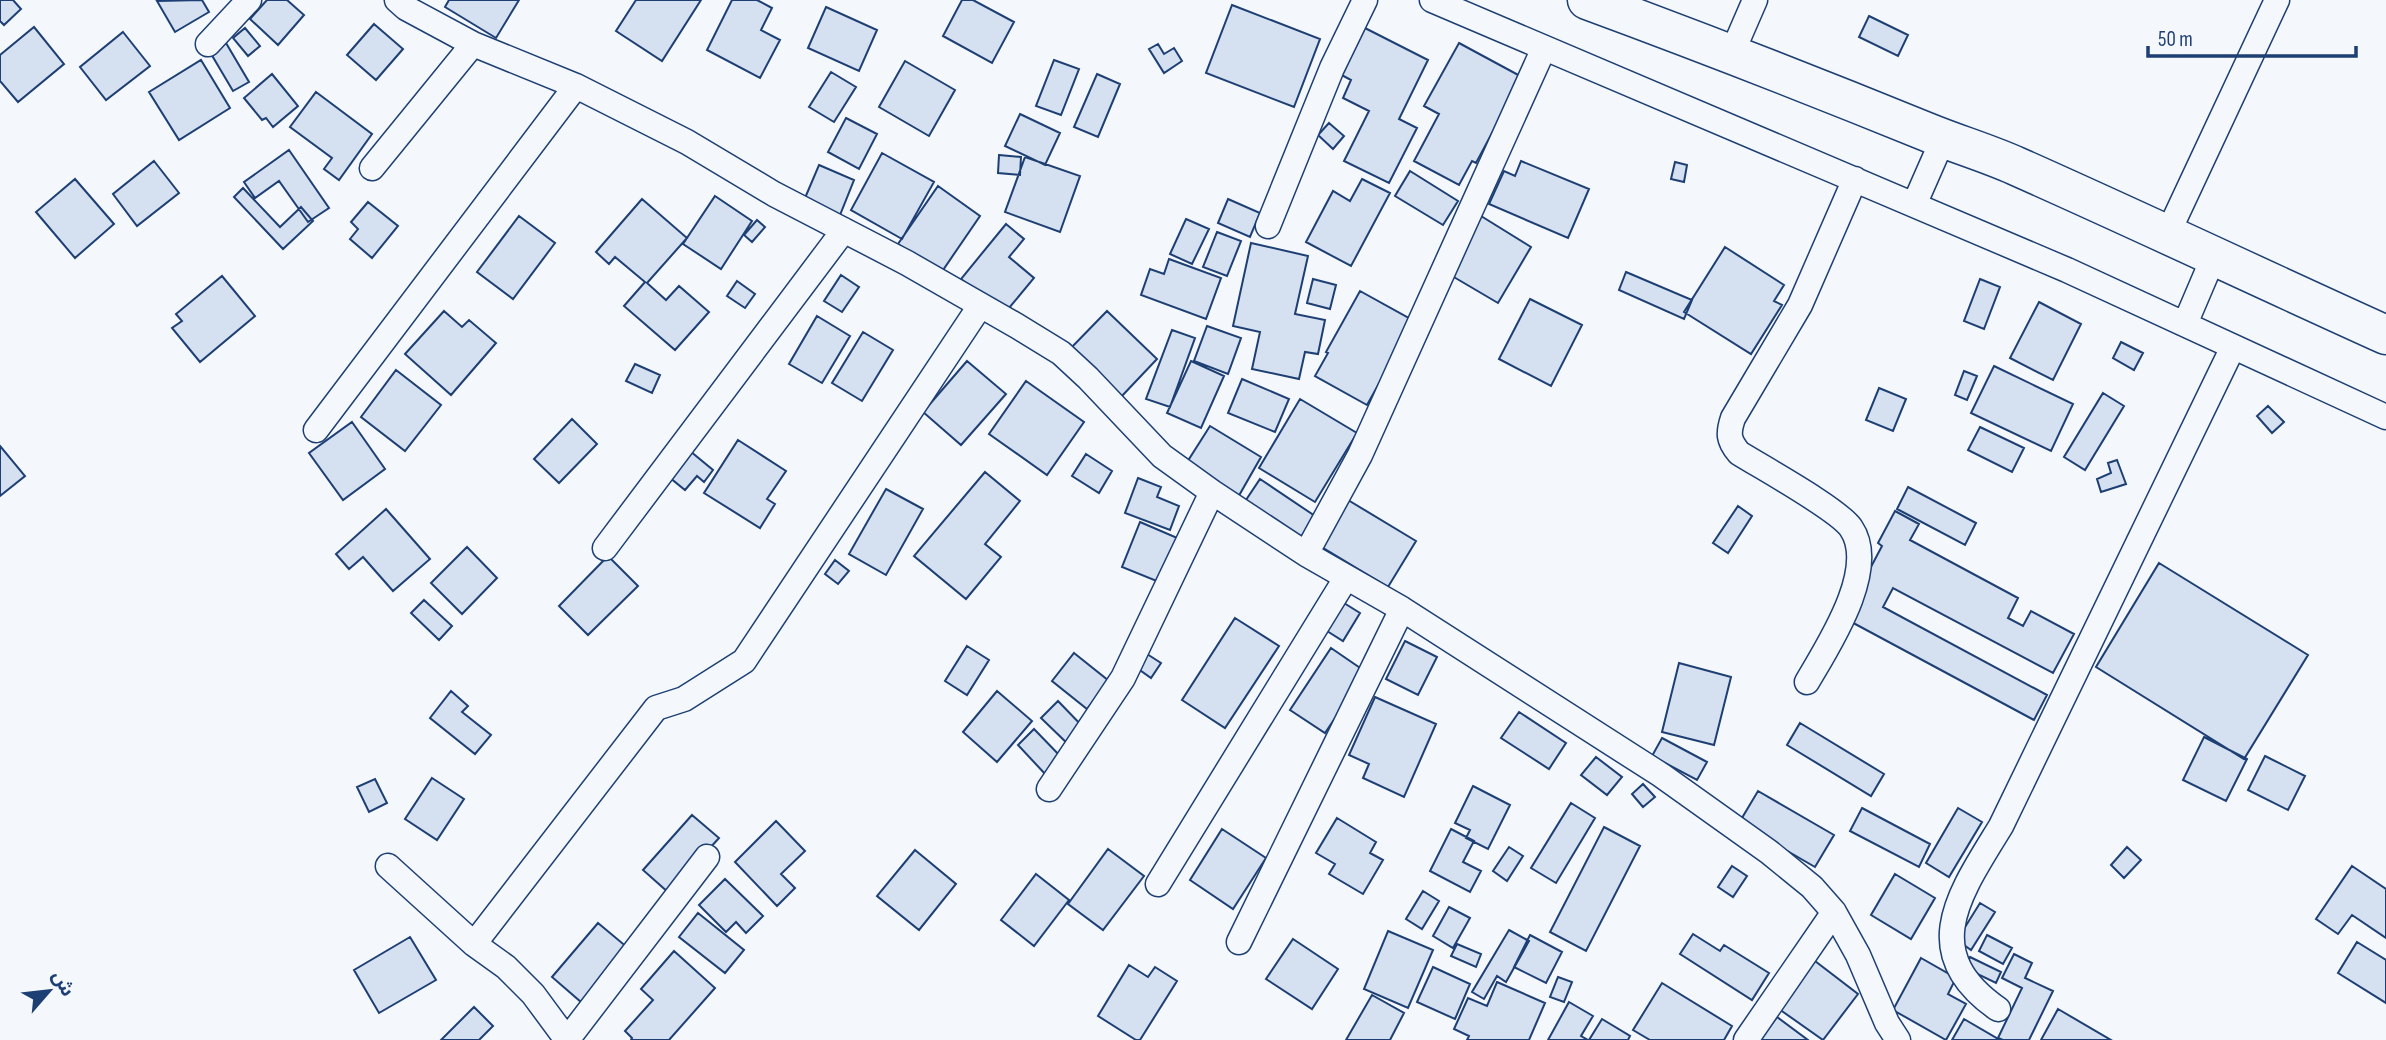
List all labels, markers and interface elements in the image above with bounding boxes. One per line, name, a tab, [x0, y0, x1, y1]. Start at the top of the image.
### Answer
scale bar	[2148, 14, 2356, 58]
text: 50 m	[2158, 27, 2193, 52]
north arrow	[14, 956, 84, 1026]
text: ش	[46, 967, 79, 1001]

